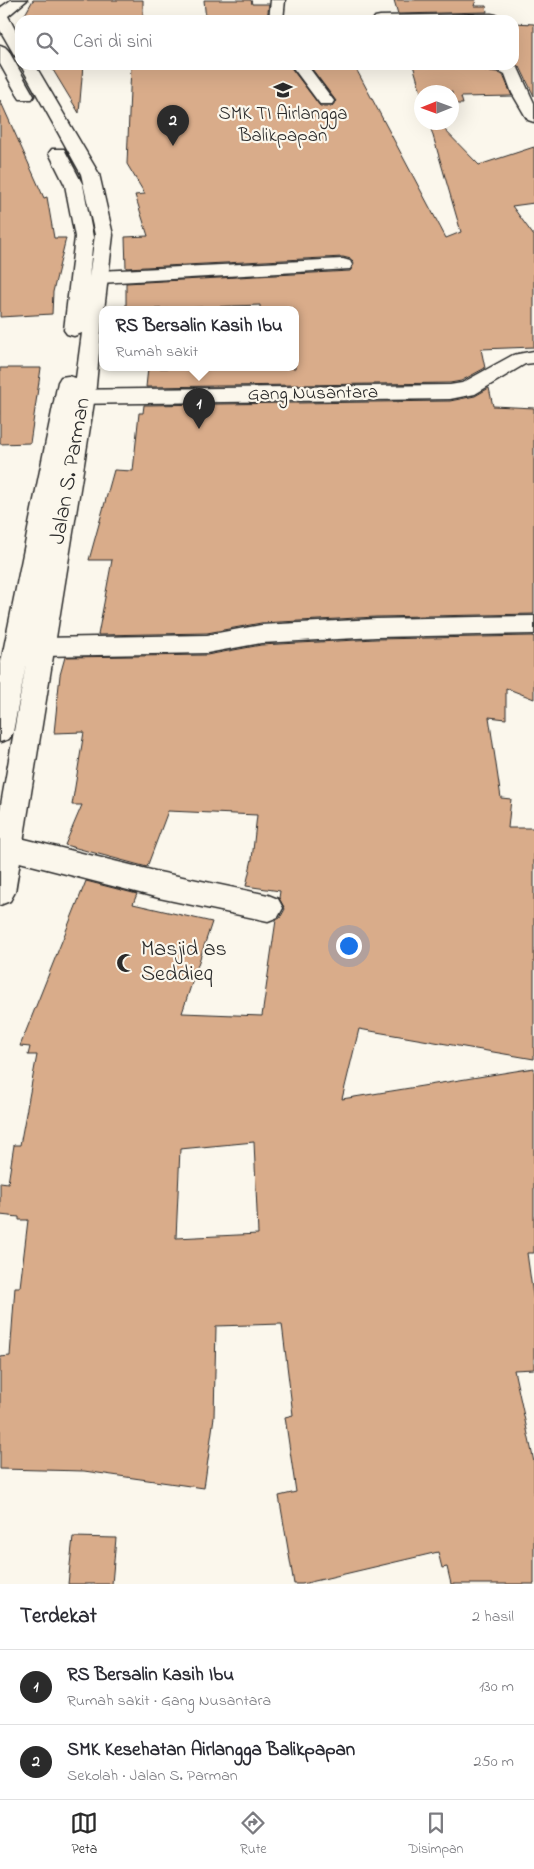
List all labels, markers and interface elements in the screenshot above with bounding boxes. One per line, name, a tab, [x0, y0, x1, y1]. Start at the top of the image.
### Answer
search box	[15, 15, 519, 70]
icon: search	[33, 29, 61, 57]
text: Cari di sini	[73, 29, 152, 56]
school or university icon: SMK TI Airlangga Balikpapan	[272, 79, 294, 101]
north arrow	[414, 85, 459, 130]
place label: SMK TI Airlangga Balikpapan	[219, 101, 348, 150]
pin: 2	[157, 105, 189, 146]
popup	[99, 306, 299, 371]
text: RS Bersalin Kasih Ibu	[116, 313, 282, 340]
text: Rumah sakit	[116, 340, 198, 364]
street label: Gang Nusantara	[247, 379, 379, 411]
pin: 1	[183, 388, 215, 429]
street label: Jalan S. Parman	[42, 395, 100, 547]
your location	[336, 933, 362, 959]
place label: Masjid as Seddieq	[141, 934, 227, 991]
mosque icon: Masjid as Seddieq	[115, 952, 137, 974]
text: Terdekat	[20, 1602, 97, 1632]
text: 2 hasil	[472, 1605, 514, 1629]
text: RS Bersalin Kasih Ibu	[67, 1662, 234, 1689]
text: 1	[33, 1675, 39, 1699]
text: 130 m	[479, 1675, 514, 1699]
text: Rumah sakit · Gang Nusantara	[67, 1689, 271, 1713]
text: SMK Kesehatan Airlangga Balikpapan	[67, 1737, 355, 1764]
text: 2	[32, 1750, 40, 1774]
text: 250 m	[474, 1750, 514, 1774]
text: Sekolah · Jalan S. Parman	[67, 1764, 238, 1788]
tab: Peta	[70, 1809, 98, 1860]
tab: Rute	[239, 1809, 267, 1860]
tab: Disimpan	[408, 1809, 464, 1860]

